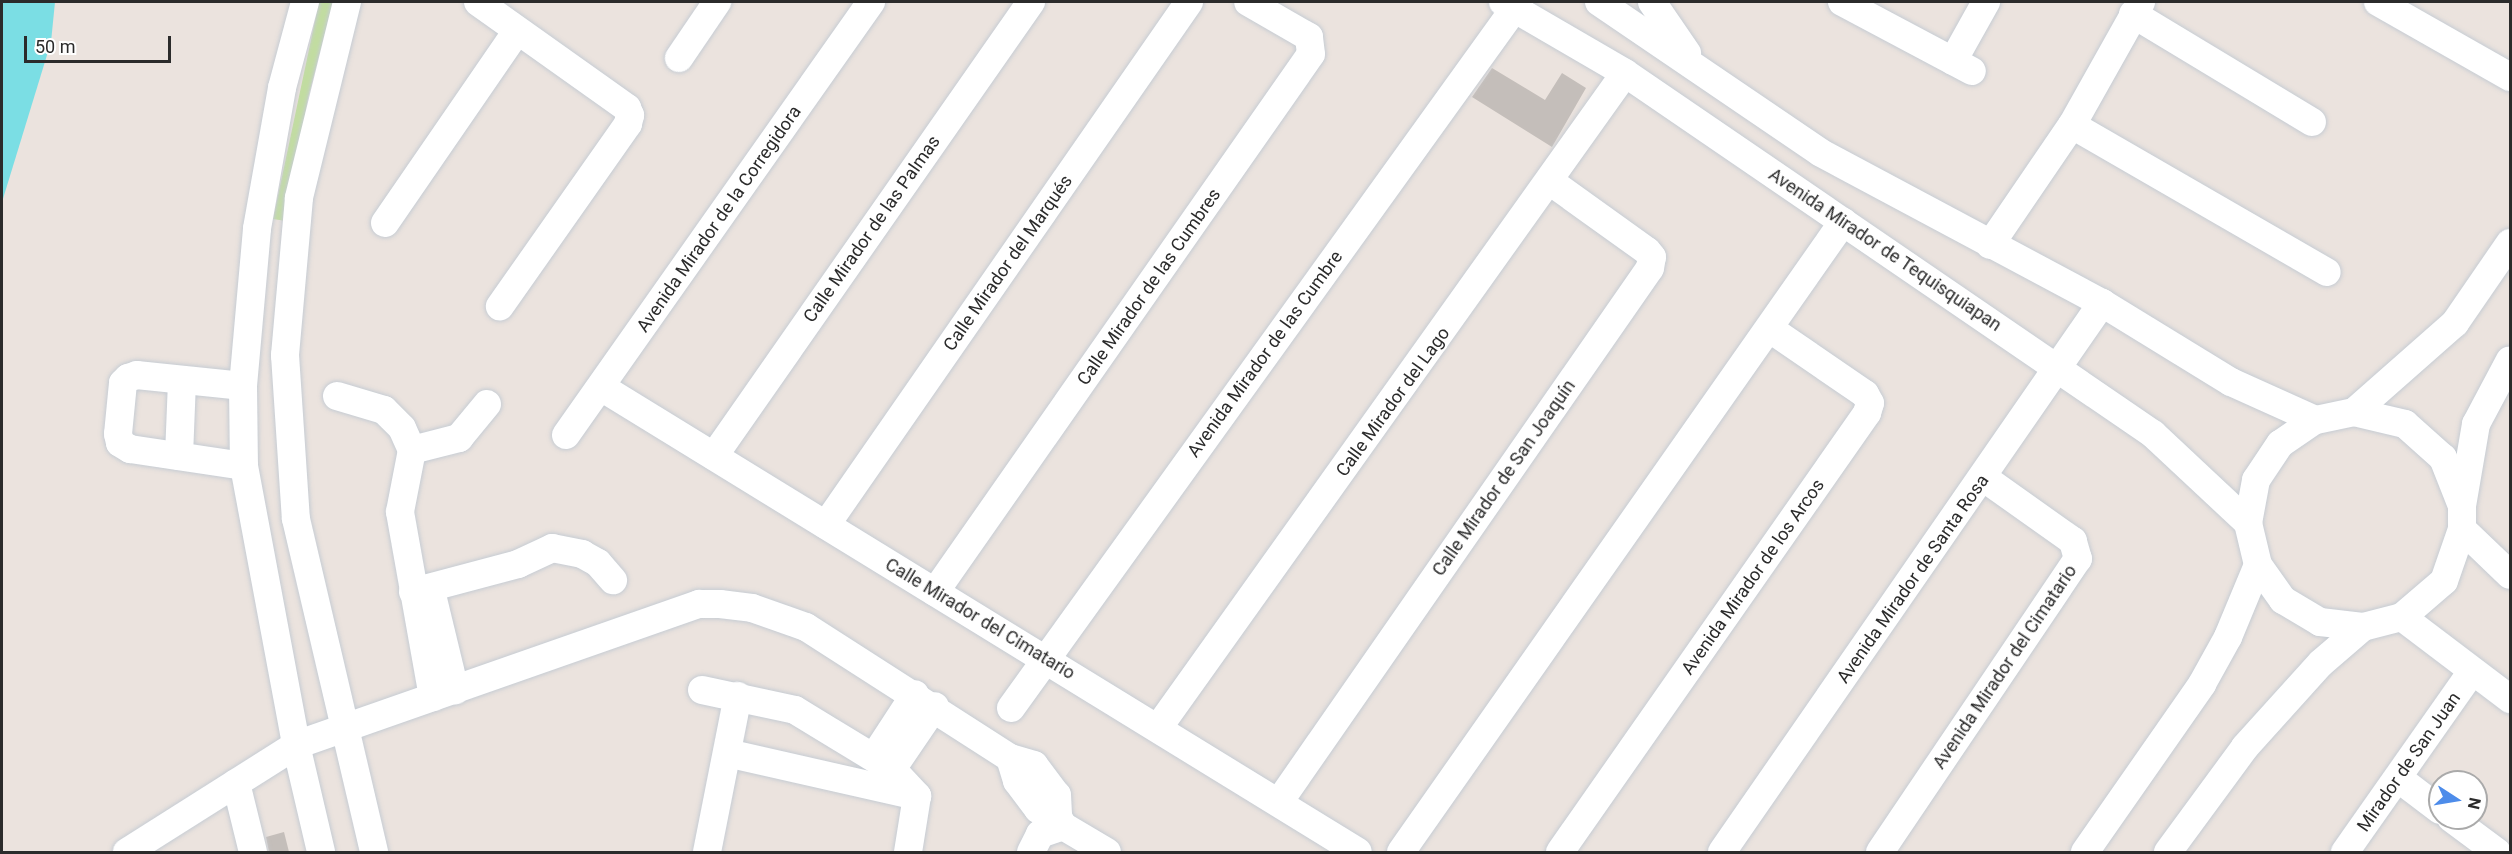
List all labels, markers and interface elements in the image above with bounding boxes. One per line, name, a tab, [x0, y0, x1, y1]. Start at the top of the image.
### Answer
scale bar	[27, 24, 174, 62]
text: 50 m	[35, 36, 75, 57]
street label: Avenida Mirador de la Corregidora	[632, 102, 806, 336]
street label: Calle Mirador de las Palmas	[799, 131, 945, 327]
street label: Avenida Mirador de Tequisquiapan	[1764, 164, 2006, 336]
street label: Calle Mirador del Marqués	[939, 171, 1077, 355]
street label: Calle Mirador de las Cumbres	[1073, 184, 1225, 390]
street label: Avenida Mirador de las Cumbre	[1183, 247, 1347, 461]
street label: Calle Mirador del Lago	[1332, 323, 1454, 481]
street label: Calle Mirador de San Joaquín	[1428, 376, 1580, 580]
street label: Avenida Mirador de Santa Rosa	[1832, 470, 1994, 688]
street label: Avenida Mirador de los Arcos	[1677, 475, 1829, 679]
street label: Calle Mirador del Cimatario	[881, 554, 1079, 684]
street label: Avenida Mirador del Cimatario	[1929, 561, 2081, 773]
street label: Mirador de San Juan	[2353, 688, 2465, 836]
north arrow	[2428, 770, 2488, 830]
text: N	[2464, 796, 2485, 811]

